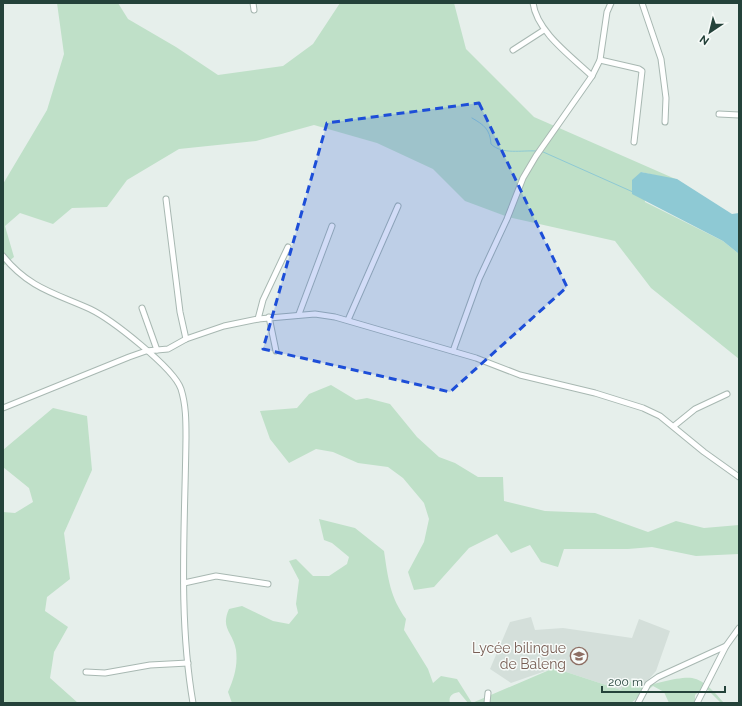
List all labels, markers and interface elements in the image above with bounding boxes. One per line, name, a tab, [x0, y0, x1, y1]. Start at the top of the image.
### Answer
north arrow	[690, 12, 730, 52]
text: N	[697, 32, 712, 48]
place label: Lycée bilingue de Baleng	[472, 640, 566, 672]
school or university icon: Lycée bilingue de Baleng	[569, 646, 589, 666]
scale bar	[602, 668, 725, 694]
text: 200 m	[608, 675, 643, 689]

